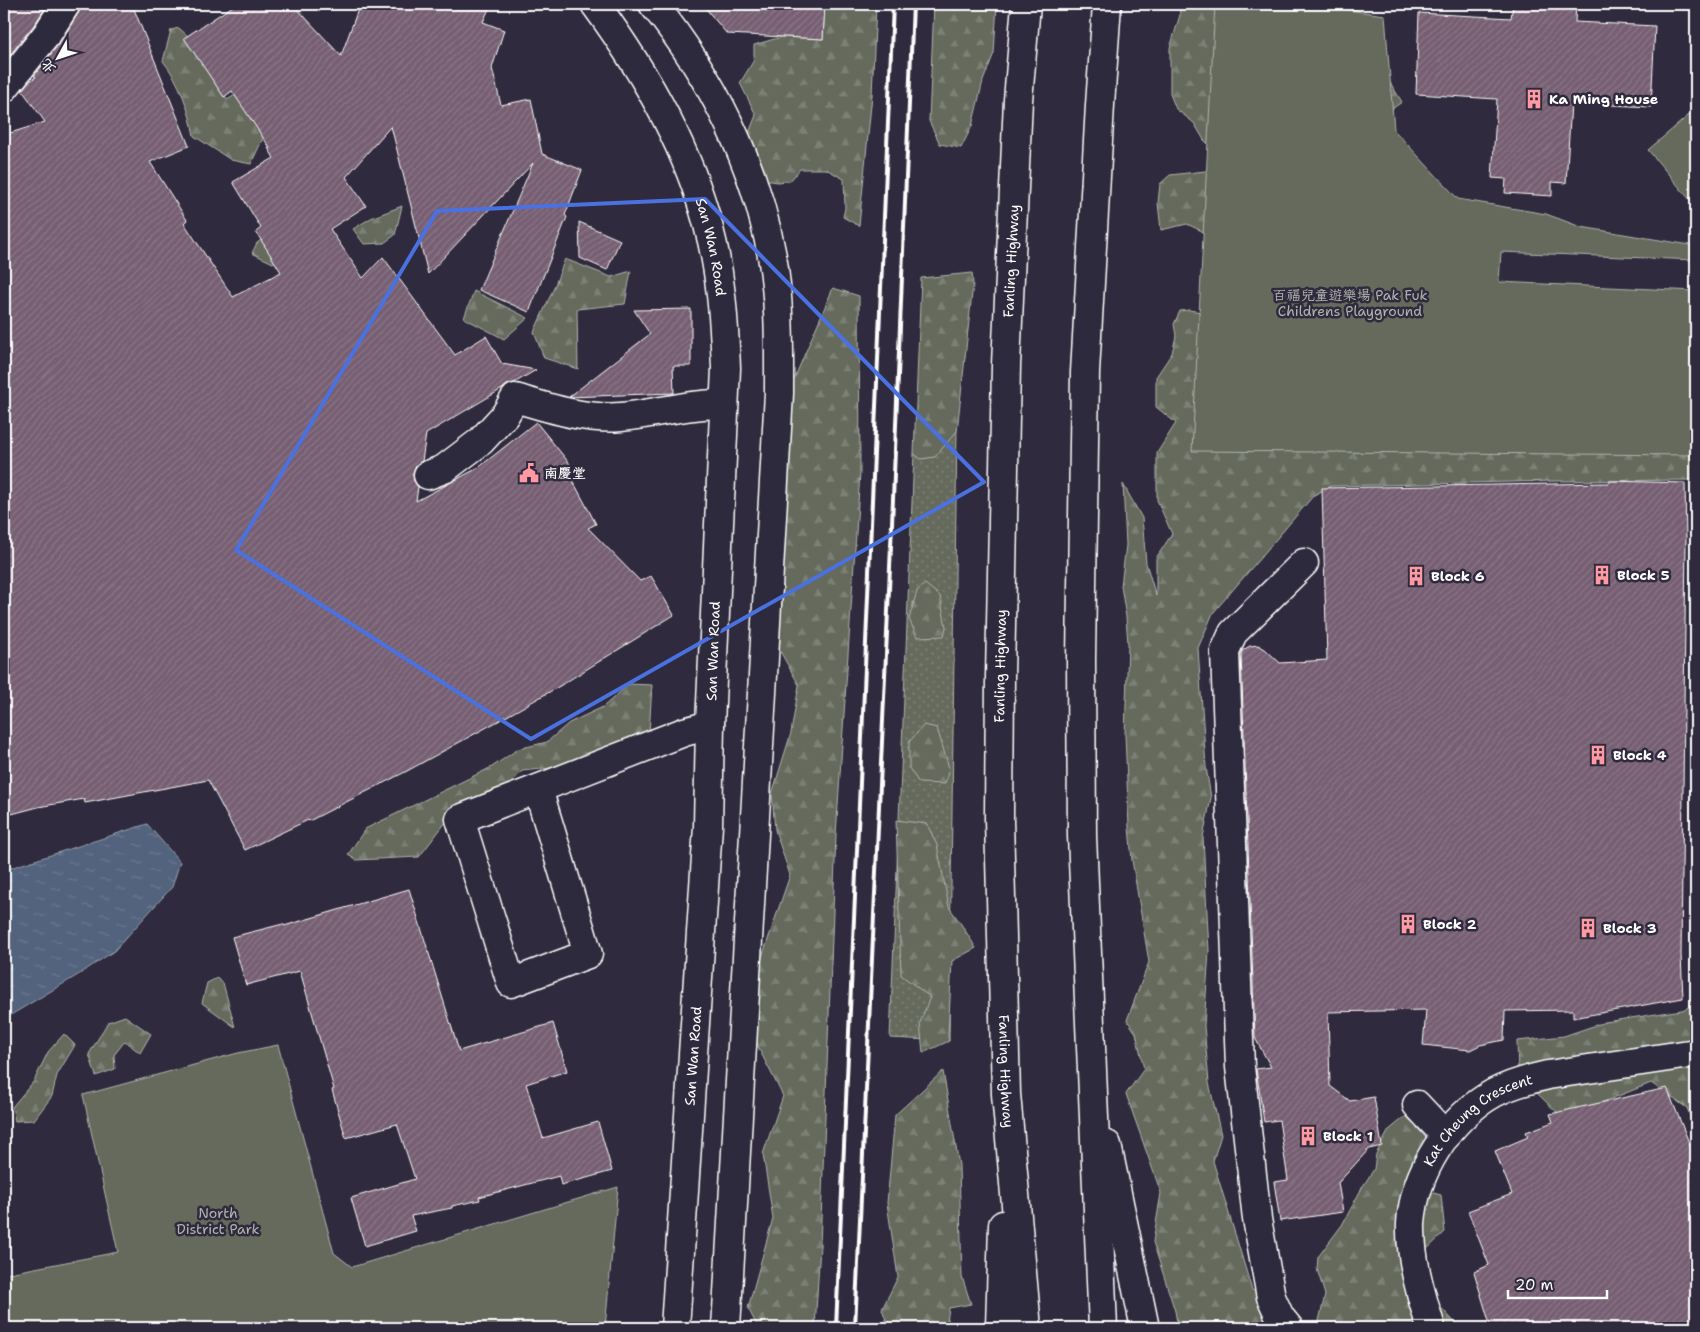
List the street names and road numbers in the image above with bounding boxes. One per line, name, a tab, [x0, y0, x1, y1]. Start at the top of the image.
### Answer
street label: San Wan Road	[692, 196, 730, 297]
street label: Fanling Highway	[999, 204, 1023, 318]
street label: San Wan Road	[702, 601, 724, 701]
street label: Fanling Highway	[990, 609, 1010, 723]
street label: San Wan Road	[681, 1006, 705, 1106]
street label: Fanling Highway	[995, 1014, 1018, 1129]
street label: Kat Cheung Crescent	[1419, 1070, 1535, 1169]

